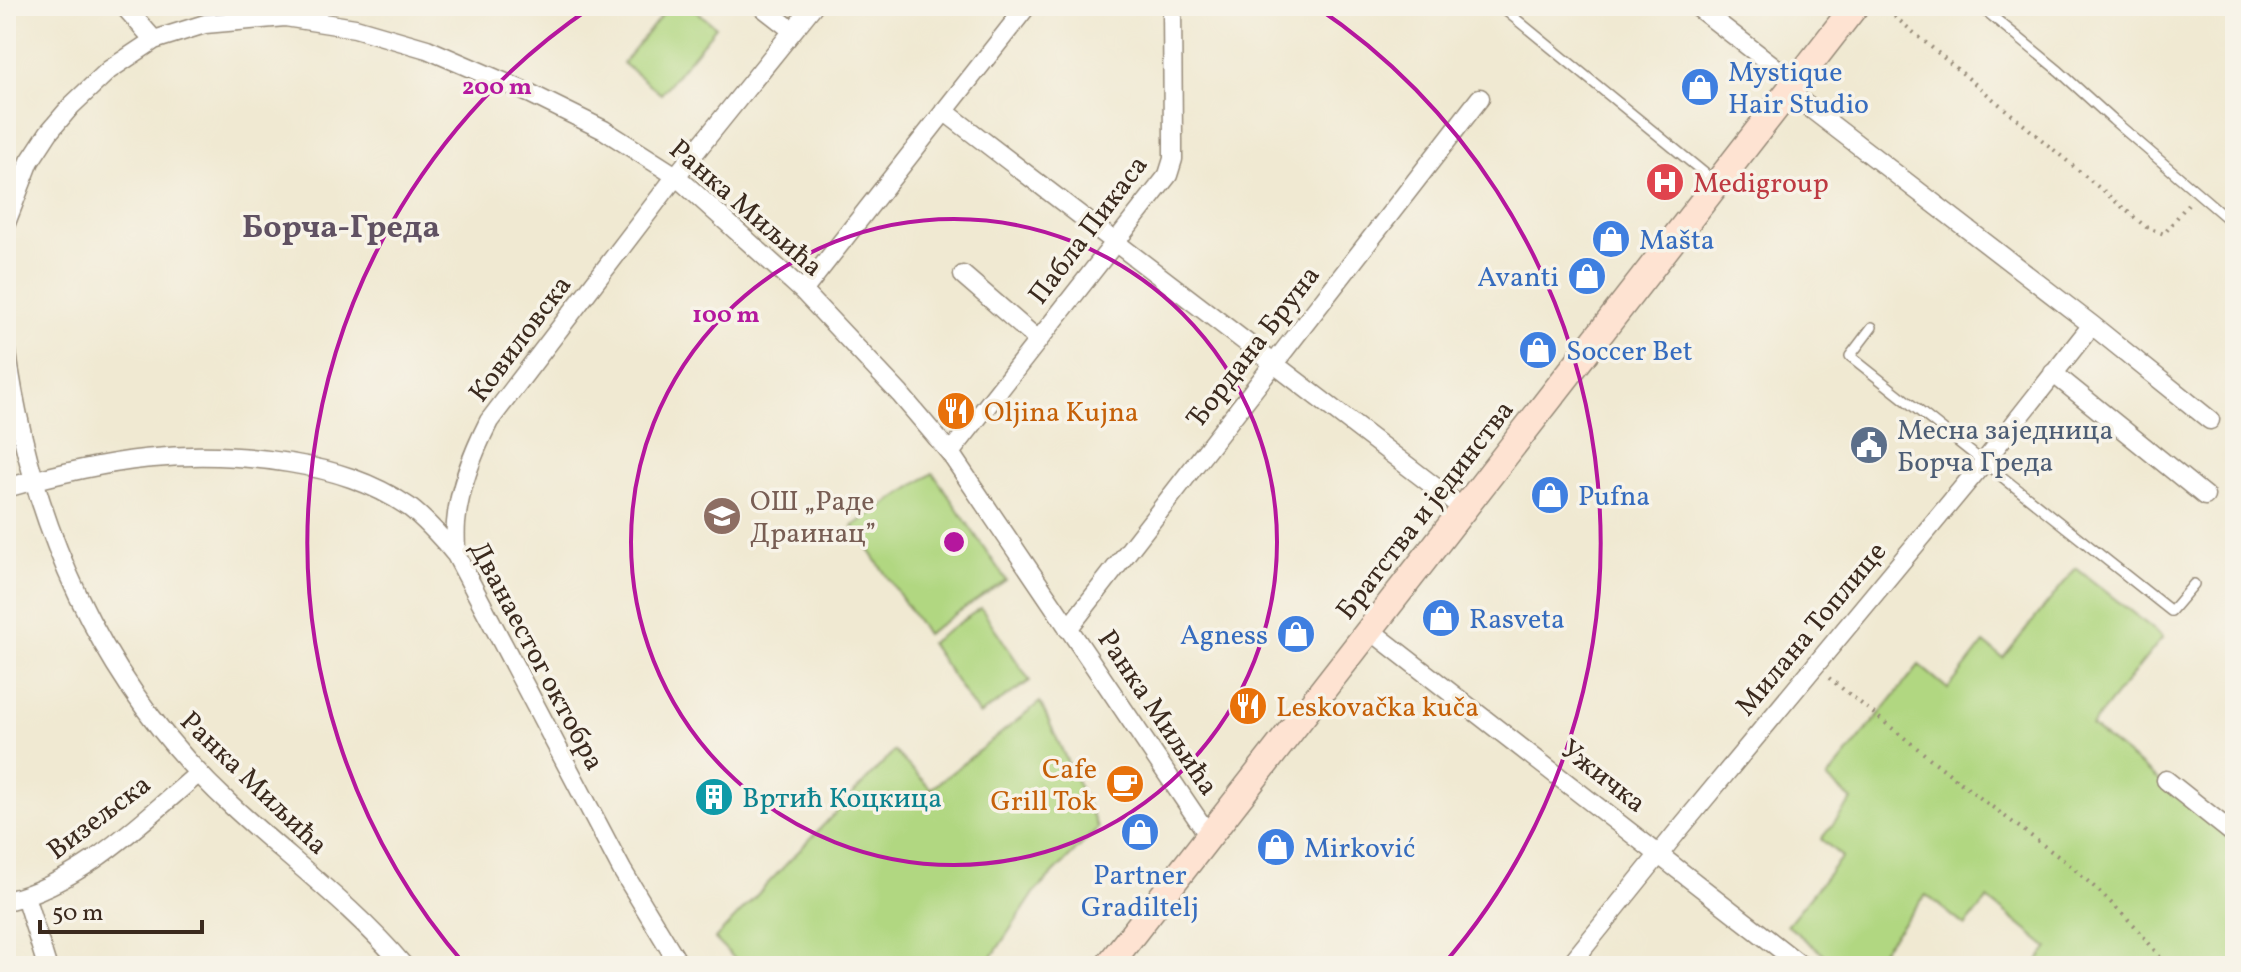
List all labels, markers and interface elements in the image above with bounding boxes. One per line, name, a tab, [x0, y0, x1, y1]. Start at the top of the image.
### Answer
place label: Mystique Hair Studio	[1728, 54, 1869, 125]
shop icon: Mystique Hair Studio	[1679, 66, 1721, 108]
text: 200 m	[462, 71, 532, 105]
street label: Ранка Миљића	[660, 131, 831, 287]
street label: Пабла Пикаса	[1020, 148, 1158, 313]
hospital icon: Medigroup	[1644, 161, 1686, 203]
place label: Medigroup	[1693, 165, 1829, 204]
district label: Борча-Греда	[242, 207, 440, 251]
shop icon: Mašta	[1590, 218, 1632, 260]
place label: Mašta	[1639, 222, 1715, 261]
shop icon: Avanti	[1566, 255, 1608, 297]
street label: Ђордана Бруна	[1178, 258, 1330, 437]
place label: Avanti	[1477, 259, 1559, 298]
street label: Ковиловска	[460, 268, 582, 411]
text: 100 m	[692, 299, 760, 333]
shop icon: Soccer Bet	[1517, 329, 1559, 371]
place label: Soccer Bet	[1566, 333, 1693, 372]
restaurant icon: Oljina Kujna	[935, 390, 977, 432]
street label: Братства и јединства	[1328, 393, 1524, 629]
place label: Oljina Kujna	[984, 394, 1139, 433]
place label: Месна заједница Борча Греда	[1897, 412, 2113, 483]
public building icon: Месна заједница Борча Греда	[1848, 424, 1890, 466]
shop icon: Pufna	[1529, 474, 1571, 516]
place label: Pufna	[1578, 478, 1650, 517]
place label: ОШ „Раде Драинац”	[750, 483, 876, 554]
school or university icon: ОШ „Раде Драинац”	[701, 495, 743, 537]
centre of rings	[940, 528, 968, 556]
street label: Милана Топлице	[1727, 534, 1897, 725]
street label: Дванаестог октобра	[459, 535, 613, 778]
shop icon: Rasveta	[1420, 597, 1462, 639]
place label: Rasveta	[1469, 601, 1565, 640]
shop icon: Agness	[1275, 613, 1317, 655]
place label: Agness	[1180, 617, 1268, 656]
street label: Ранка Миљића	[1087, 623, 1227, 804]
restaurant icon: Leskovačka kuča	[1227, 685, 1269, 727]
place label: Leskovačka kuča	[1276, 689, 1479, 728]
street label: Ранка Миљића	[171, 703, 336, 865]
street label: Ужичка	[1551, 731, 1654, 823]
place label: Cafe Grill Tok	[991, 751, 1097, 822]
cafe icon: Cafe Grill Tok	[1104, 763, 1146, 805]
street label: Визељска	[39, 766, 160, 870]
building icon: Вртић Коцкица	[693, 776, 735, 818]
place label: Вртић Коцкица	[742, 780, 942, 819]
shop icon: Partner Gradiltelj	[1119, 811, 1161, 853]
shop icon: Mirković	[1255, 826, 1297, 868]
place label: Mirković	[1304, 830, 1415, 869]
place label: Partner Gradiltelj	[1081, 857, 1199, 928]
scale bar	[40, 884, 202, 934]
text: 50 m	[52, 897, 104, 931]

